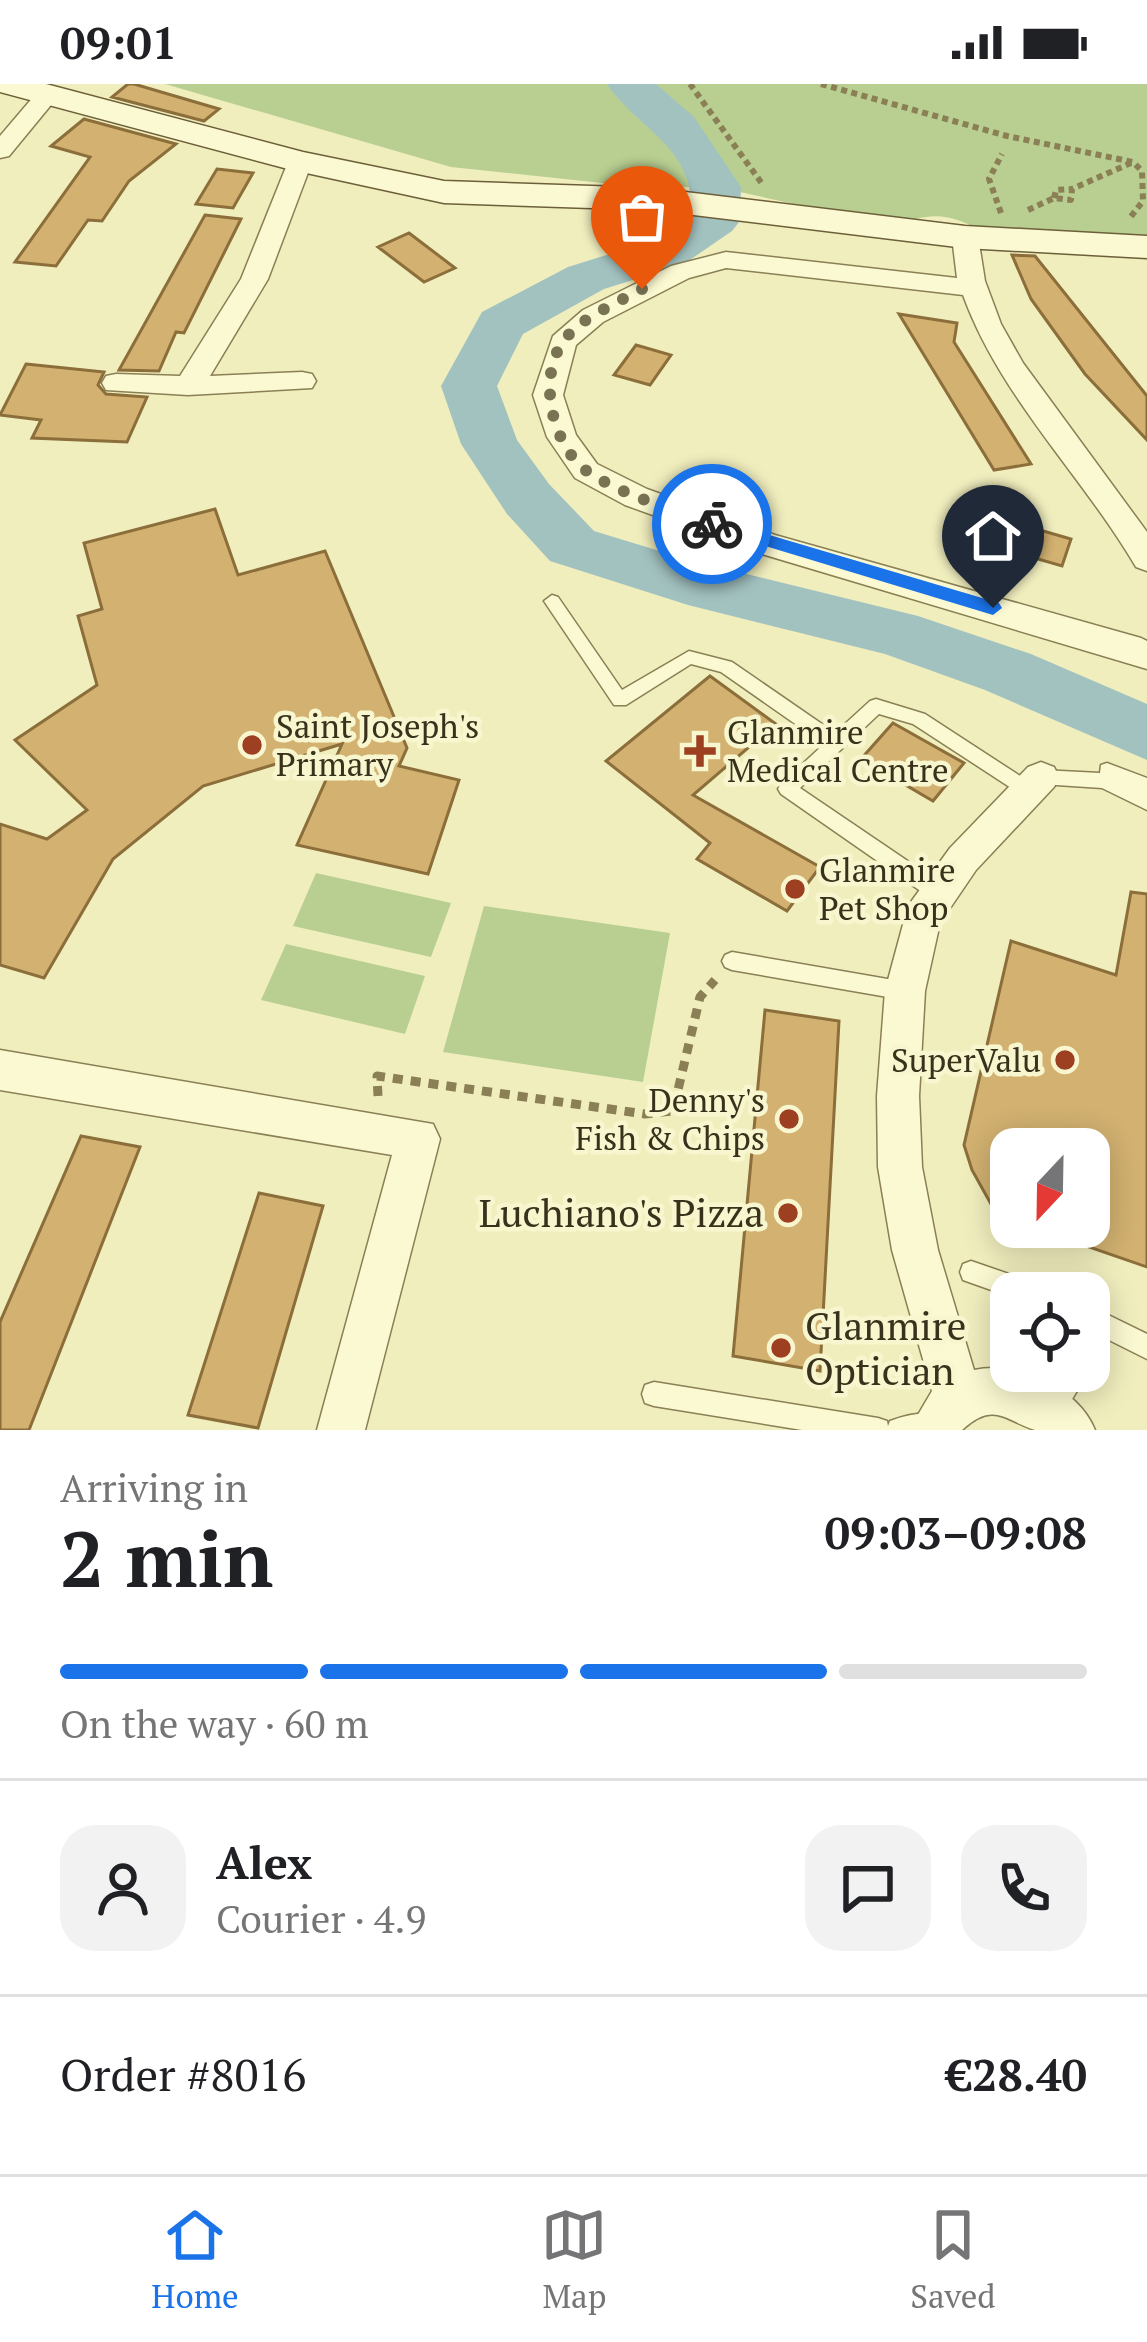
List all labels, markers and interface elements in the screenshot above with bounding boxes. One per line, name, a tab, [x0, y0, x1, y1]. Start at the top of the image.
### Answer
text: 09:01	[60, 12, 177, 72]
pin	[591, 166, 693, 289]
icon: bag	[609, 184, 675, 250]
courier	[652, 464, 772, 584]
pin	[942, 485, 1044, 608]
icon: bike	[679, 491, 745, 557]
icon: home	[960, 503, 1026, 569]
place label: Saint Joseph's Primary	[276, 704, 479, 785]
place label: Glanmire Medical Centre	[727, 710, 949, 791]
marker: Saint Joseph's Primary	[239, 732, 265, 758]
marker: Glanmire Medical Centre	[684, 735, 716, 767]
place label: Glanmire Pet Shop	[819, 848, 956, 929]
marker: Glanmire Pet Shop	[782, 876, 808, 902]
place label: SuperValu	[891, 1038, 1041, 1081]
marker: SuperValu	[1052, 1047, 1078, 1073]
place label: Denny's Fish & Chips	[575, 1078, 765, 1159]
marker: Denny's Fish & Chips	[776, 1106, 802, 1132]
north arrow	[990, 1128, 1110, 1248]
map controls	[990, 1128, 1110, 1392]
place label: Luchiano's Pizza	[479, 1186, 764, 1238]
marker: Luchiano's Pizza	[775, 1200, 801, 1226]
button: locate	[990, 1272, 1110, 1392]
place label: Glanmire Optician	[805, 1299, 966, 1396]
marker: Glanmire Optician	[768, 1335, 794, 1361]
text: Arriving in	[60, 1461, 248, 1513]
text: 09:03–09:08	[825, 1502, 1087, 1562]
text: 2 min	[60, 1506, 273, 1609]
text: On the way · 60 m	[60, 1697, 369, 1749]
button: person	[60, 1825, 186, 1951]
button: chat	[805, 1825, 931, 1951]
button: phone	[961, 1825, 1087, 1951]
text: Alex	[216, 1832, 312, 1892]
text: Courier · 4.9	[216, 1892, 426, 1944]
text: Order #8016	[60, 2044, 306, 2104]
text: €28.40	[947, 2044, 1087, 2104]
tab: Home	[151, 2202, 239, 2317]
tab: Map	[541, 2202, 607, 2317]
tab: Saved	[910, 2202, 996, 2317]

